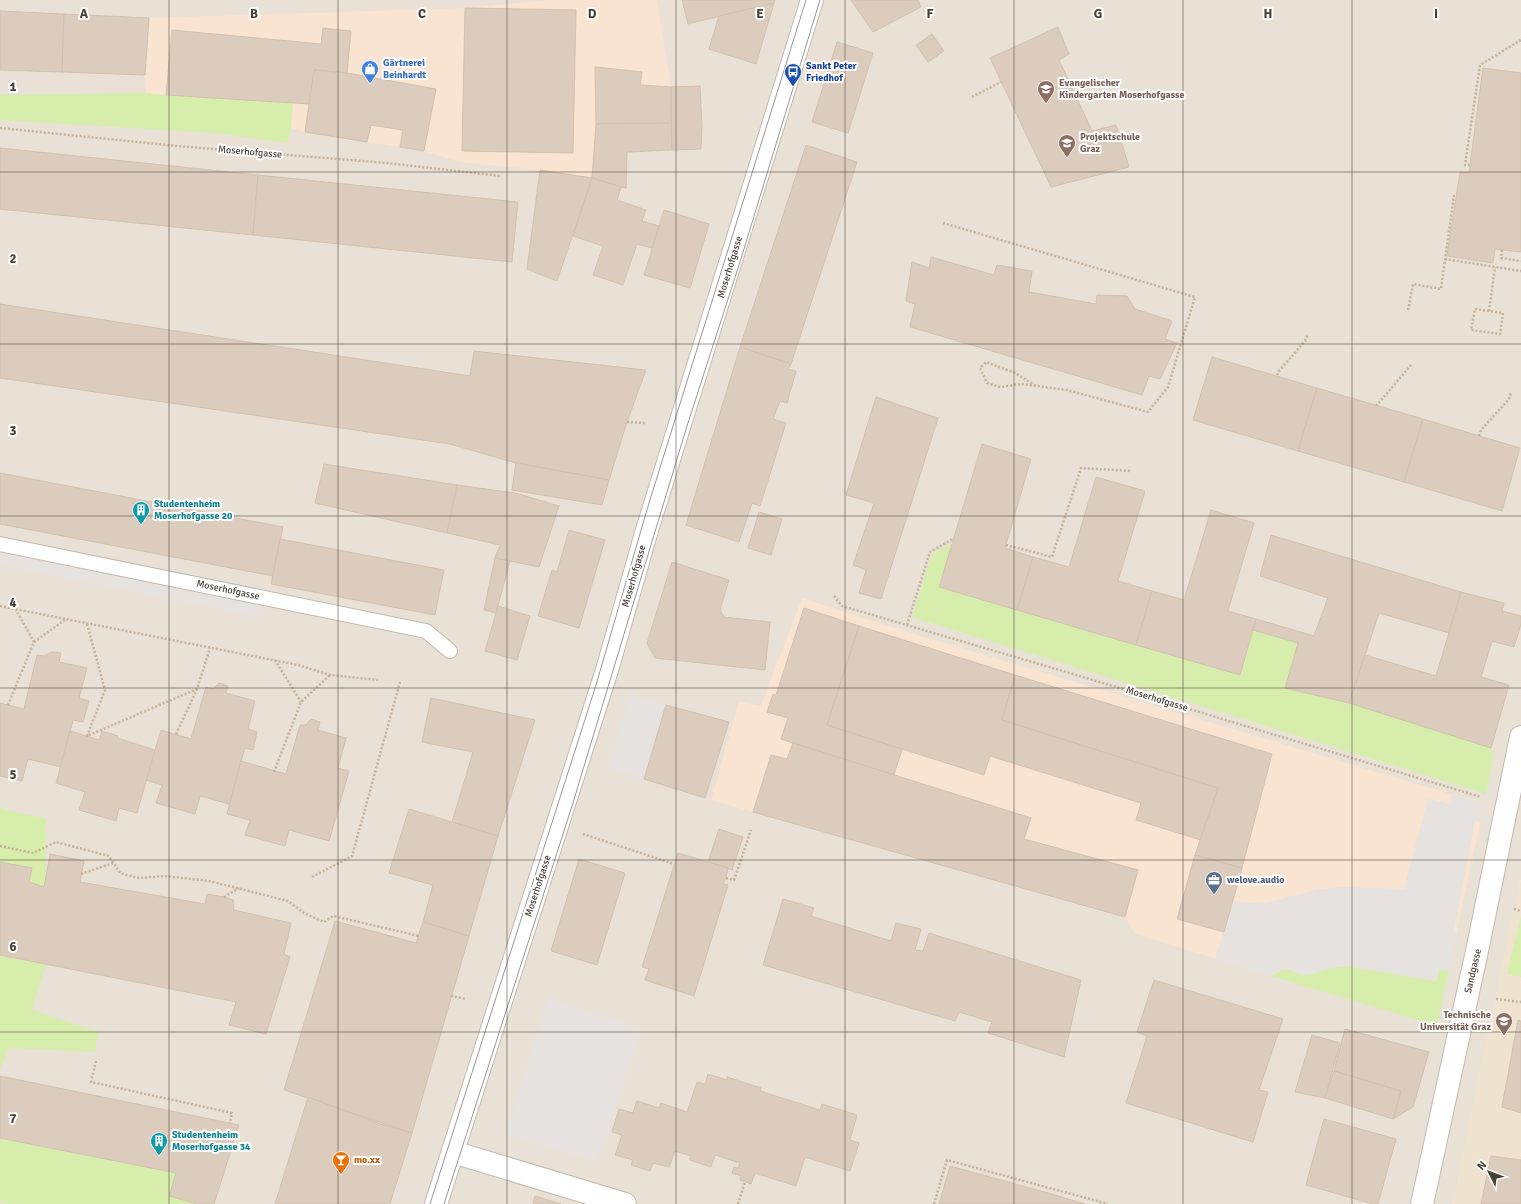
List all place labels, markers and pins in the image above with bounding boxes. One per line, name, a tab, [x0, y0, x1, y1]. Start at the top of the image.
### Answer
place label: Gärtnerei Beinhardt	[383, 57, 426, 81]
shop icon: Gärtnerei Beinhardt	[360, 59, 380, 84]
place label: Sankt Peter Friedhof	[806, 60, 857, 84]
bus stop icon: Sankt Peter Friedhof	[783, 62, 803, 87]
place label: Evangelischer Kindergarten Moserhofgasse	[1059, 77, 1185, 101]
school or university icon: Evangelischer Kindergarten Moserhofgasse	[1036, 79, 1056, 104]
place label: Projektschule Graz	[1080, 131, 1140, 155]
school or university icon: Projektschule Graz	[1057, 133, 1077, 158]
place label: Studentenheim Moserhofgasse 20	[154, 498, 233, 522]
building icon: Studentenheim Moserhofgasse 20	[131, 500, 151, 525]
office icon: welove.audio	[1204, 870, 1224, 895]
place label: welove.audio	[1227, 874, 1284, 886]
place label: Technische Universität Graz	[1420, 1009, 1492, 1033]
school or university icon: Technische Universität Graz	[1494, 1011, 1514, 1036]
place label: Studentenheim Moserhofgasse 34	[172, 1129, 251, 1153]
building icon: Studentenheim Moserhofgasse 34	[149, 1131, 169, 1156]
bar icon: mo.xx	[331, 1150, 351, 1175]
place label: mo.xx	[354, 1154, 380, 1166]

